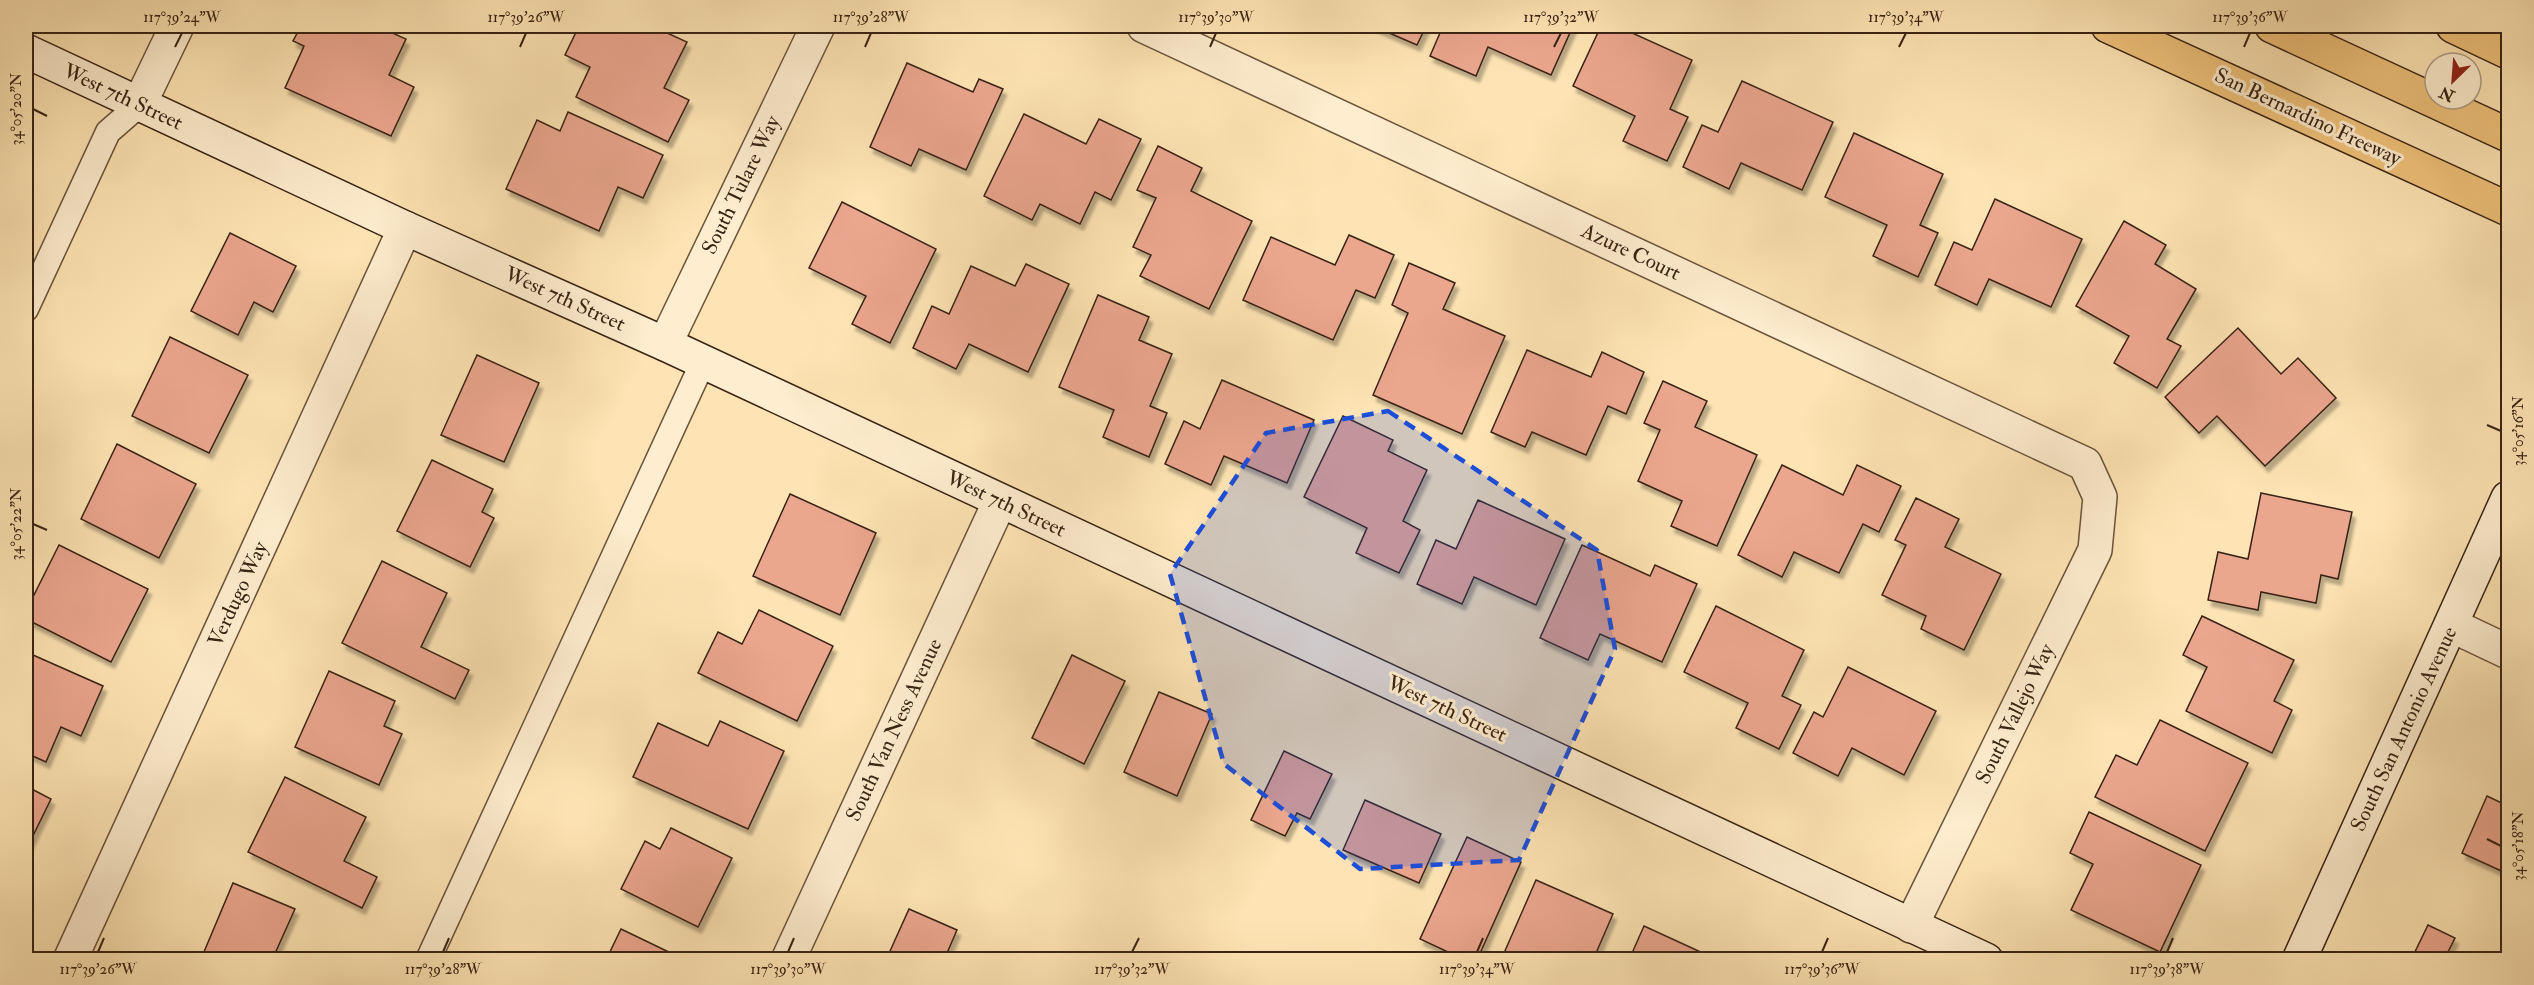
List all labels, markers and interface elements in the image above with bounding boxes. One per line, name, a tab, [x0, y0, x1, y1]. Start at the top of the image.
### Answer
text: 117°39'24"W	[143, 8, 222, 27]
text: 117°39'26"W	[487, 8, 565, 27]
text: 117°39'28"W	[833, 8, 910, 27]
text: 117°39'30"W	[1178, 8, 1254, 27]
text: 117°39'32"W	[1523, 8, 1599, 27]
text: 117°39'34"W	[1868, 8, 1945, 27]
text: 117°39'36"W	[2212, 8, 2288, 27]
north arrow	[2423, 51, 2483, 111]
street label: West 7th Street	[58, 57, 187, 137]
street label: San Bernardino Freeway	[2210, 62, 2406, 172]
text: 34°05'20"N	[7, 72, 26, 145]
text: N	[2436, 81, 2459, 106]
street label: South Tulare Way	[696, 110, 787, 259]
street label: Azure Court	[1576, 217, 1685, 287]
street label: West 7th Street	[500, 260, 630, 338]
text: 34°05'16"N	[2509, 395, 2528, 466]
street label: West 7th Street	[941, 464, 1070, 544]
text: 34°05'22"N	[7, 487, 26, 560]
street label: Verdugo Way	[202, 536, 274, 651]
street label: South San Antonio Avenue	[2345, 622, 2463, 836]
street label: South Van Ness Avenue	[840, 634, 948, 826]
street label: South Vallejo Way	[1969, 639, 2061, 789]
street label: West 7th Street	[1382, 669, 1511, 749]
text: 34°05'18"N	[2509, 811, 2528, 881]
text: 117°39'26"W	[59, 960, 137, 979]
text: 117°39'28"W	[405, 960, 482, 979]
text: 117°39'30"W	[750, 960, 826, 979]
text: 117°39'32"W	[1094, 960, 1170, 979]
text: 117°39'34"W	[1439, 960, 1516, 979]
text: 117°39'36"W	[1784, 960, 1860, 979]
text: 117°39'38"W	[2130, 960, 2205, 979]

